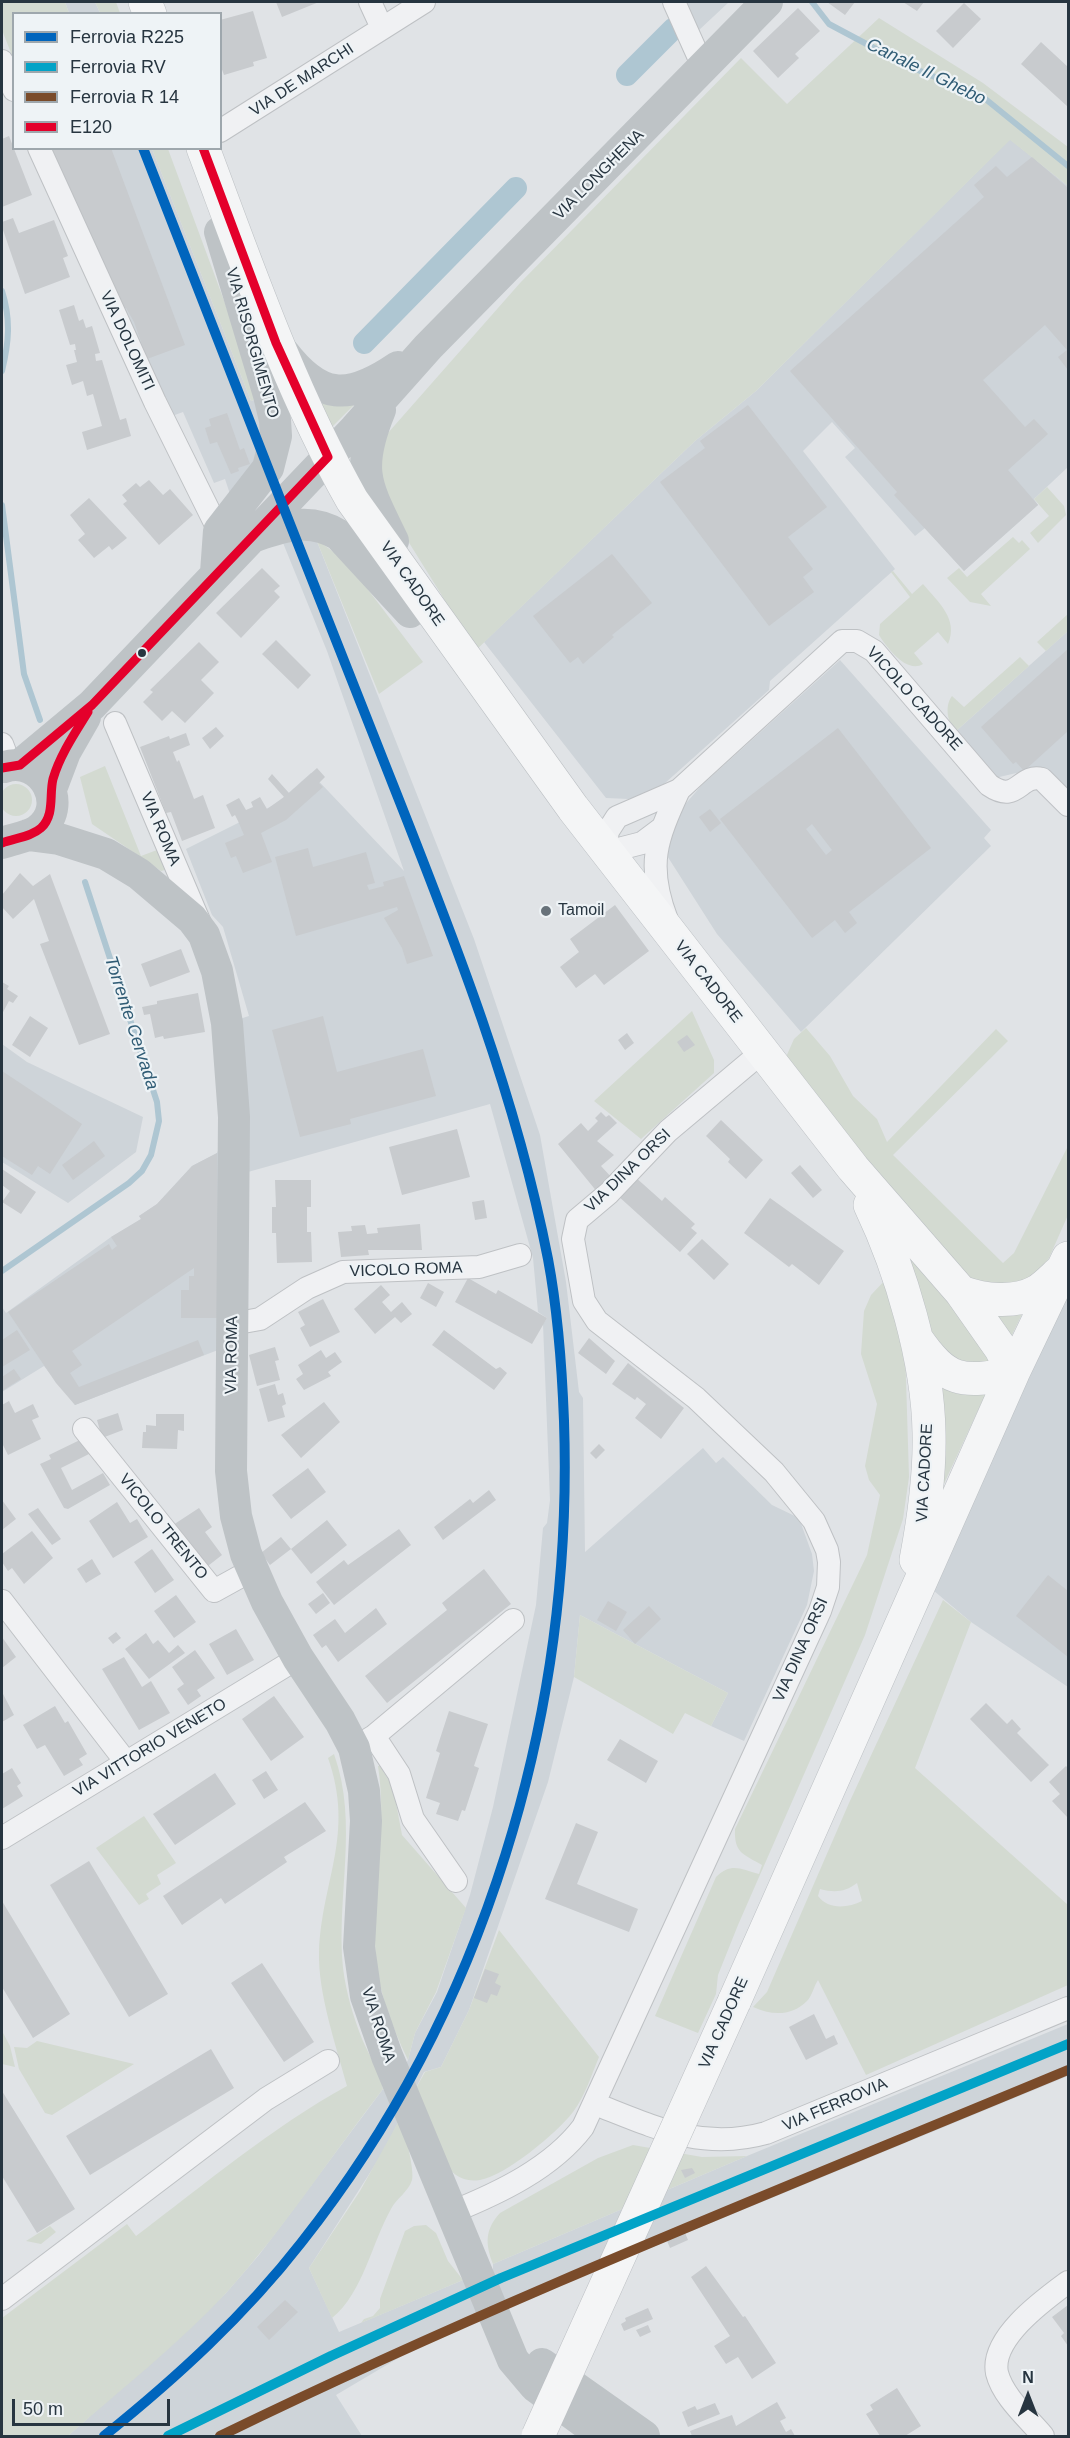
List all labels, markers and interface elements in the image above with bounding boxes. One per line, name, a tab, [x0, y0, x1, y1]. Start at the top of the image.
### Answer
legend	[12, 12, 222, 150]
text: Ferrovia R225	[70, 27, 184, 47]
water label: Canale Il Ghebo	[863, 34, 989, 110]
street label: VIA DE MARCHI	[246, 39, 358, 121]
text: Ferrovia RV	[70, 57, 166, 77]
text: Ferrovia R 14	[70, 87, 179, 107]
text: E120	[70, 117, 112, 137]
street label: VIA LONGHENA	[550, 126, 648, 224]
street label: VIA RISORGIMENTO	[221, 266, 283, 420]
street label: VIA DOLOMITI	[96, 288, 158, 394]
street label: VIA CADORE	[376, 538, 448, 630]
street label: VICOLO CADORE	[862, 643, 966, 755]
unlabelled marker	[136, 647, 148, 659]
street label: VIA ROMA	[136, 789, 184, 869]
place label: Tamoil	[558, 901, 604, 921]
marker: Tamoil	[539, 904, 553, 918]
street label: VIA CADORE	[670, 937, 746, 1027]
water label: Torrente Cervada	[99, 953, 163, 1093]
street label: VIA DINA ORSI	[581, 1125, 675, 1217]
street label: VICOLO ROMA	[349, 1258, 463, 1282]
street label: VIA ROMA	[222, 1316, 242, 1394]
street label: VIA CADORE	[913, 1423, 937, 1523]
street label: VICOLO TRENTO	[115, 1470, 211, 1584]
street label: VIA DINA ORSI	[769, 1595, 833, 1705]
street label: VIA VITTORIO VENETO	[70, 1695, 230, 1801]
street label: VIA CADORE	[695, 1974, 753, 2072]
street label: VIA ROMA	[357, 1985, 399, 2065]
street label: VIA FERROVIA	[780, 2074, 890, 2136]
north arrow	[998, 2366, 1058, 2426]
text: N	[1022, 2369, 1034, 2386]
scale bar	[15, 2387, 172, 2425]
text: 50 m	[23, 2399, 63, 2419]

